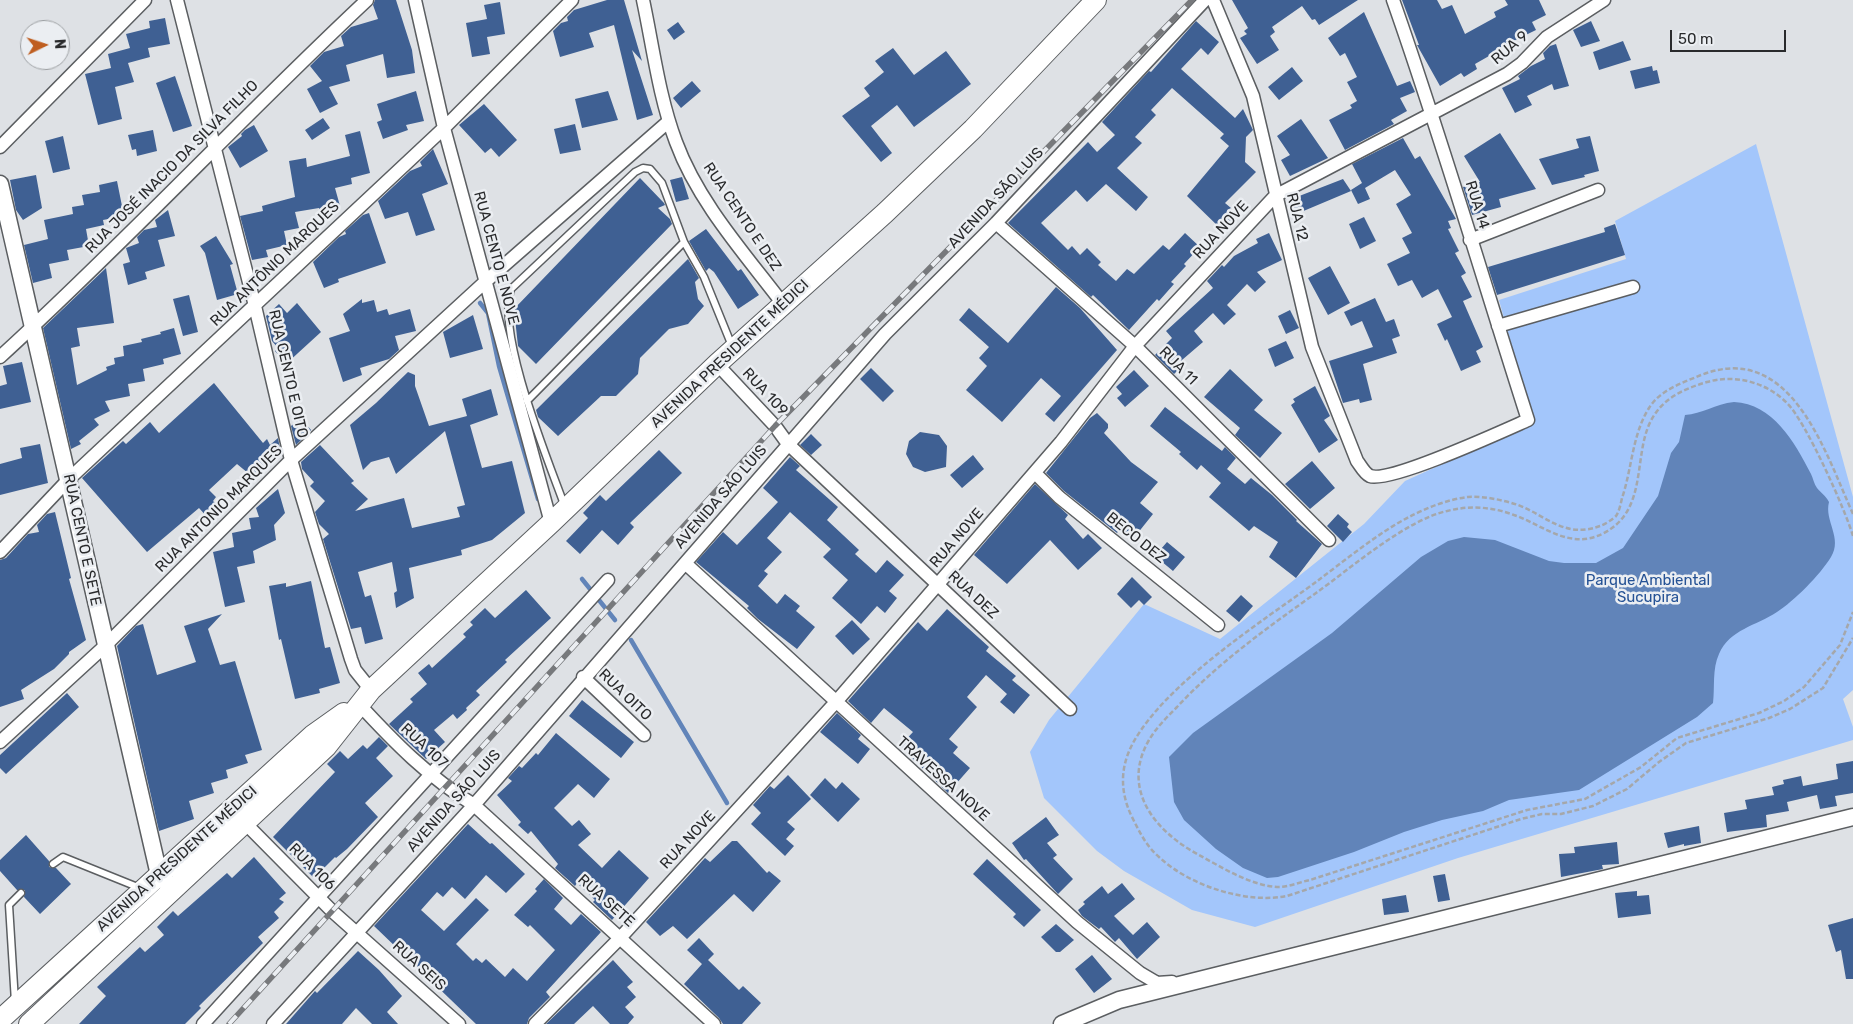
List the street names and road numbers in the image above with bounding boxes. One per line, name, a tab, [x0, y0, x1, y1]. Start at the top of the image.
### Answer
street label: RUA 9	[1488, 27, 1532, 69]
street label: RUA JOSÉ INACIO DA SILVA FILHO	[82, 77, 262, 257]
street label: AVENIDA SÃO LUIS	[945, 144, 1047, 252]
street label: RUA CENTO E DEZ	[699, 159, 785, 275]
street label: RUA 14	[1461, 179, 1493, 231]
street label: RUA CENTO E NOVE	[469, 189, 523, 327]
street label: RUA 12	[1282, 191, 1312, 243]
street label: RUA NOVE	[1190, 197, 1252, 263]
street label: RUA ANTÔNIO MARQUES	[207, 198, 343, 330]
street label: AVENIDA PRESIDENTE MÉDICI	[647, 276, 813, 432]
street label: RUA CENTO E OITO	[264, 308, 312, 440]
street label: RUA 11	[1155, 343, 1201, 389]
street label: RUA 109	[738, 364, 792, 420]
street label: AVENIDA SÃO LUIS	[671, 441, 771, 553]
street label: RUA ANTONIO MARQUES	[152, 442, 286, 576]
street label: RUA CENTO E SETE	[59, 472, 105, 608]
street label: RUA NOVE	[926, 505, 988, 571]
street label: BECO DEZ	[1103, 509, 1169, 567]
street label: RUA DEZ	[944, 567, 1002, 623]
street label: RUA OITO	[595, 665, 655, 725]
street label: RUA 107	[397, 720, 451, 772]
street label: TRAVESSA NOVE	[893, 733, 993, 825]
street label: AVENIDA SÃO LUIS	[403, 746, 505, 856]
street label: AVENIDA PRESIDENTE MÉDICI	[93, 782, 261, 936]
street label: RUA NOVE	[657, 807, 719, 873]
street label: RUA 106	[285, 840, 339, 894]
street label: RUA SETE	[574, 871, 638, 931]
street label: RUA SEIS	[389, 937, 449, 995]

